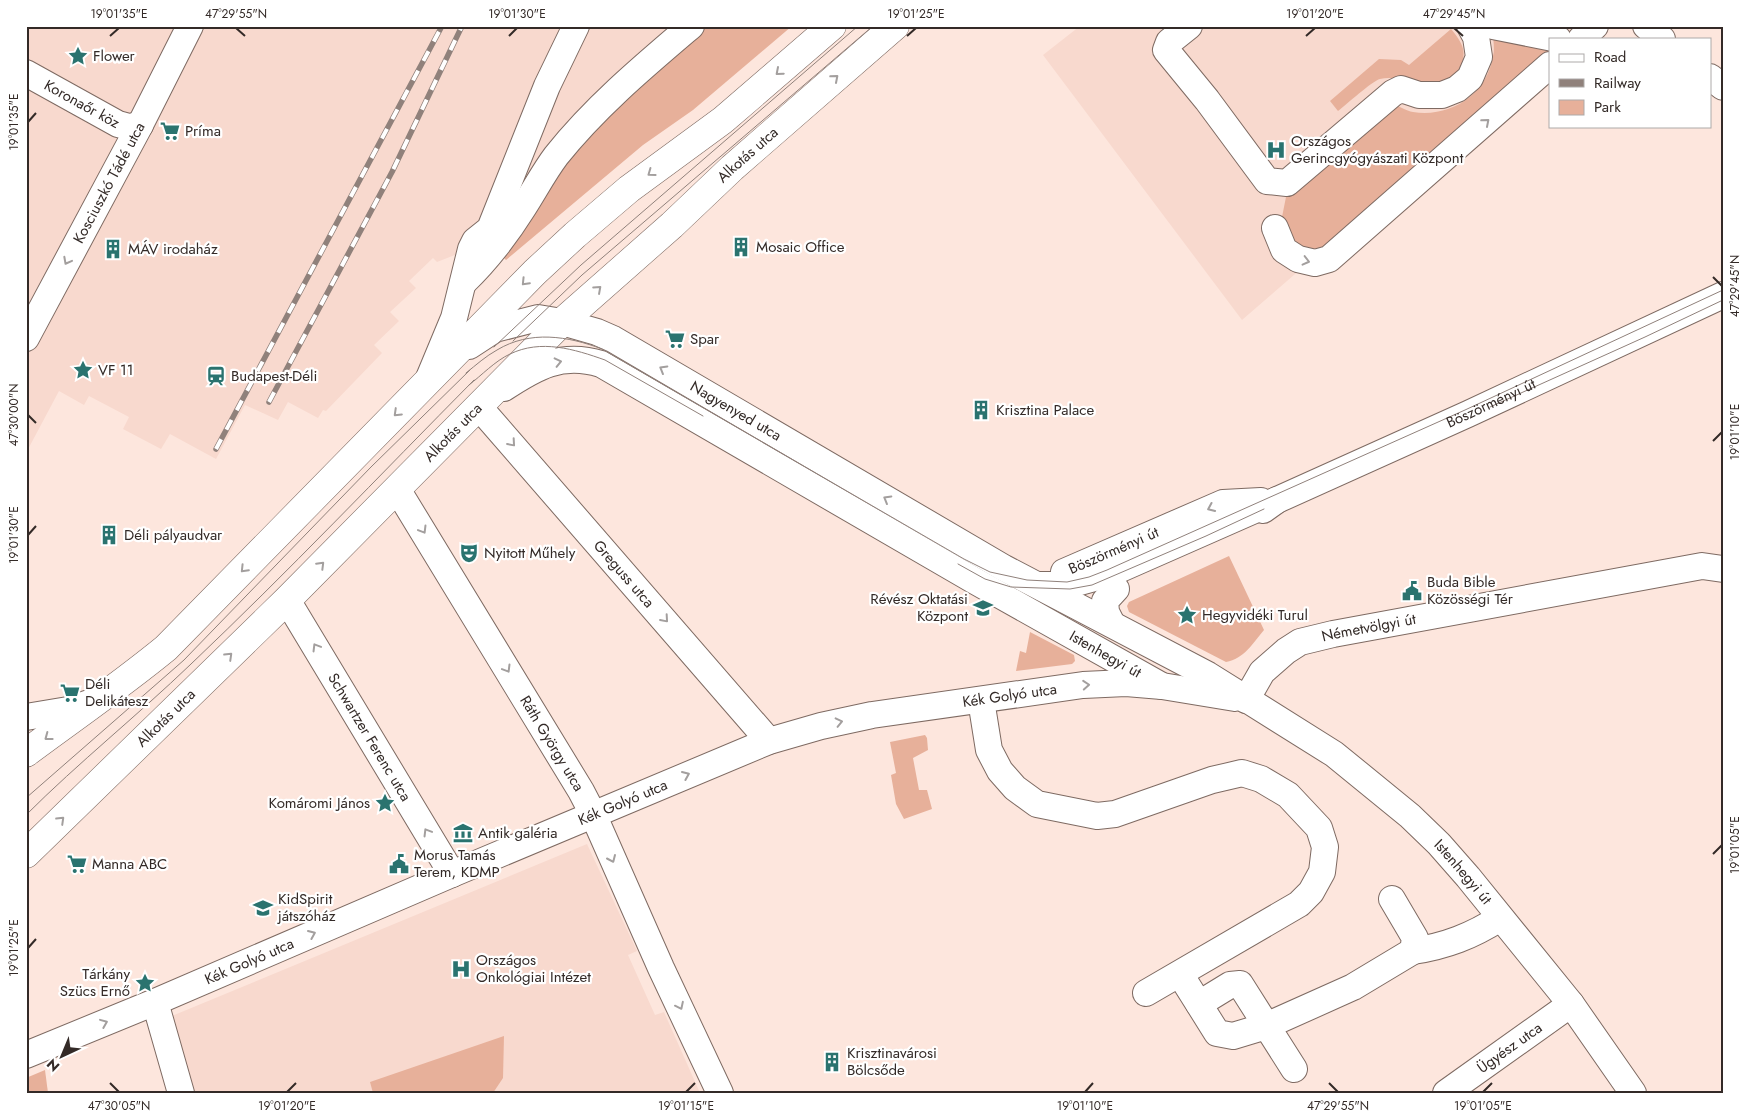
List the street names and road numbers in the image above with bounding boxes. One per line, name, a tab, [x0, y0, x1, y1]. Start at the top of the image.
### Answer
street label: Koronaőr köz	[40, 74, 124, 134]
street label: Kosciuszkó Tádé utca	[68, 118, 150, 247]
street label: Alkotás utca	[712, 122, 783, 188]
street label: Böszörményi út	[1443, 373, 1540, 433]
street label: Nagyenyed utca	[686, 376, 786, 446]
street label: Alkotás utca	[419, 398, 487, 467]
street label: Böszörményi út	[1065, 521, 1163, 580]
street label: Greguss utca	[588, 535, 659, 613]
street label: Németvölgyi út	[1319, 608, 1418, 647]
street label: Istenhegyi út	[1065, 625, 1146, 684]
street label: Schwartzer Ferenc utca	[322, 669, 417, 805]
street label: Kék Golyó utca	[961, 678, 1058, 713]
street label: Alkotás utca	[131, 684, 200, 752]
street label: Ráth György utca	[514, 691, 590, 796]
street label: Kék Golyó utca	[575, 774, 671, 831]
street label: Istenhegyi út	[1429, 834, 1497, 910]
street label: Kék Golyó utca	[201, 932, 297, 990]
street label: Ügyész utca	[1472, 1017, 1547, 1079]

